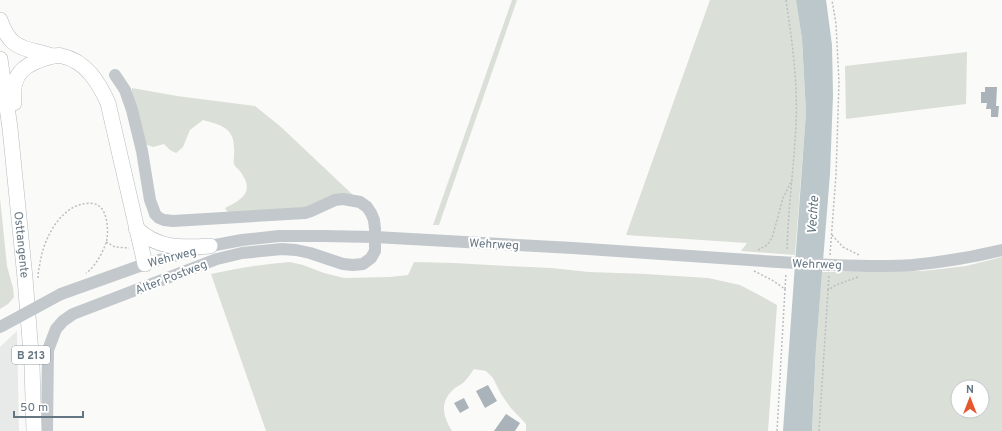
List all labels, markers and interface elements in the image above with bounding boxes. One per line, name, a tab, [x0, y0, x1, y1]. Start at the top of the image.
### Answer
water label: Vechte	[805, 195, 823, 235]
street label: Osttangente	[9, 211, 32, 279]
street label: Wehrweg	[469, 236, 519, 254]
street label: Wehrweg	[146, 244, 198, 272]
street label: Wehrweg	[792, 256, 842, 274]
street label: Alter Postweg	[133, 257, 210, 299]
road number: B 213	[12, 346, 50, 364]
north arrow	[950, 379, 990, 419]
text: N	[966, 383, 974, 397]
scale bar	[14, 393, 83, 419]
text: 50 m	[20, 400, 48, 416]

